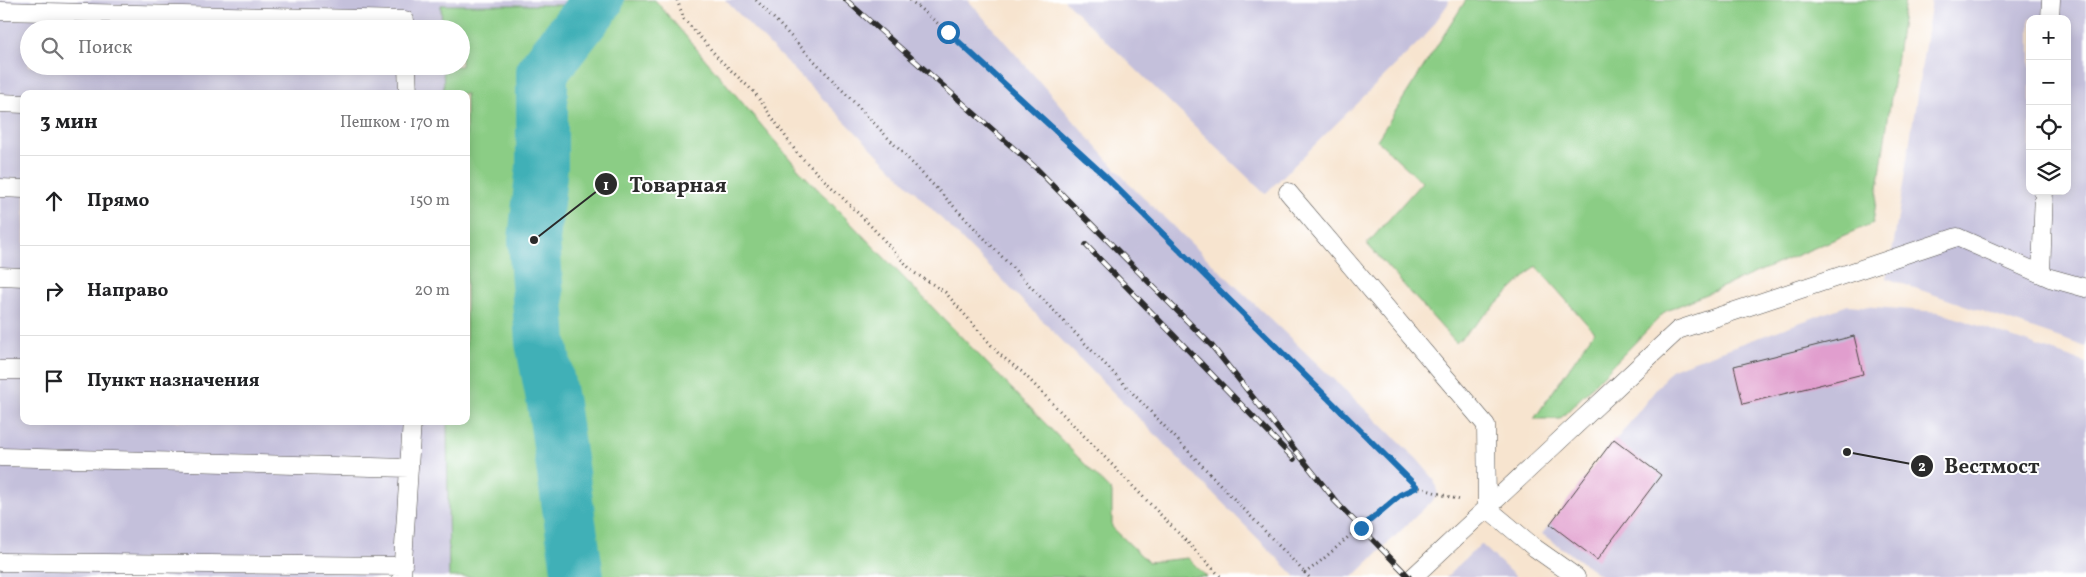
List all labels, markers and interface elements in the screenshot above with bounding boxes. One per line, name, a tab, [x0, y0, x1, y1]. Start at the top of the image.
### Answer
map controls	[2026, 15, 2071, 195]
button: +	[2026, 15, 2071, 60]
search box	[20, 20, 470, 75]
route start	[937, 21, 960, 44]
icon: search	[38, 34, 66, 62]
text: Поиск	[78, 35, 132, 61]
button: −	[2026, 60, 2071, 105]
button: locate	[2026, 105, 2071, 150]
text: 3 мин	[40, 108, 98, 137]
text: Пешком · 170 m	[340, 112, 450, 134]
button: layers	[2026, 150, 2071, 195]
callout: Товарная	[594, 166, 736, 202]
text: Товарная	[629, 172, 727, 201]
text: 1	[603, 176, 609, 197]
icon: ahead	[40, 187, 68, 215]
text: Прямо	[87, 188, 149, 214]
text: 150 m	[409, 190, 450, 212]
icon: right	[40, 277, 68, 305]
text: Направо	[87, 278, 169, 304]
text: 20 m	[415, 280, 450, 302]
icon: arrive	[40, 367, 68, 395]
text: Пункт назначения	[87, 368, 260, 394]
callout: Вестмост	[1910, 448, 2050, 484]
text: Вестмост	[1944, 453, 2040, 482]
text: 2	[1918, 457, 1926, 478]
route end	[1350, 517, 1373, 540]

